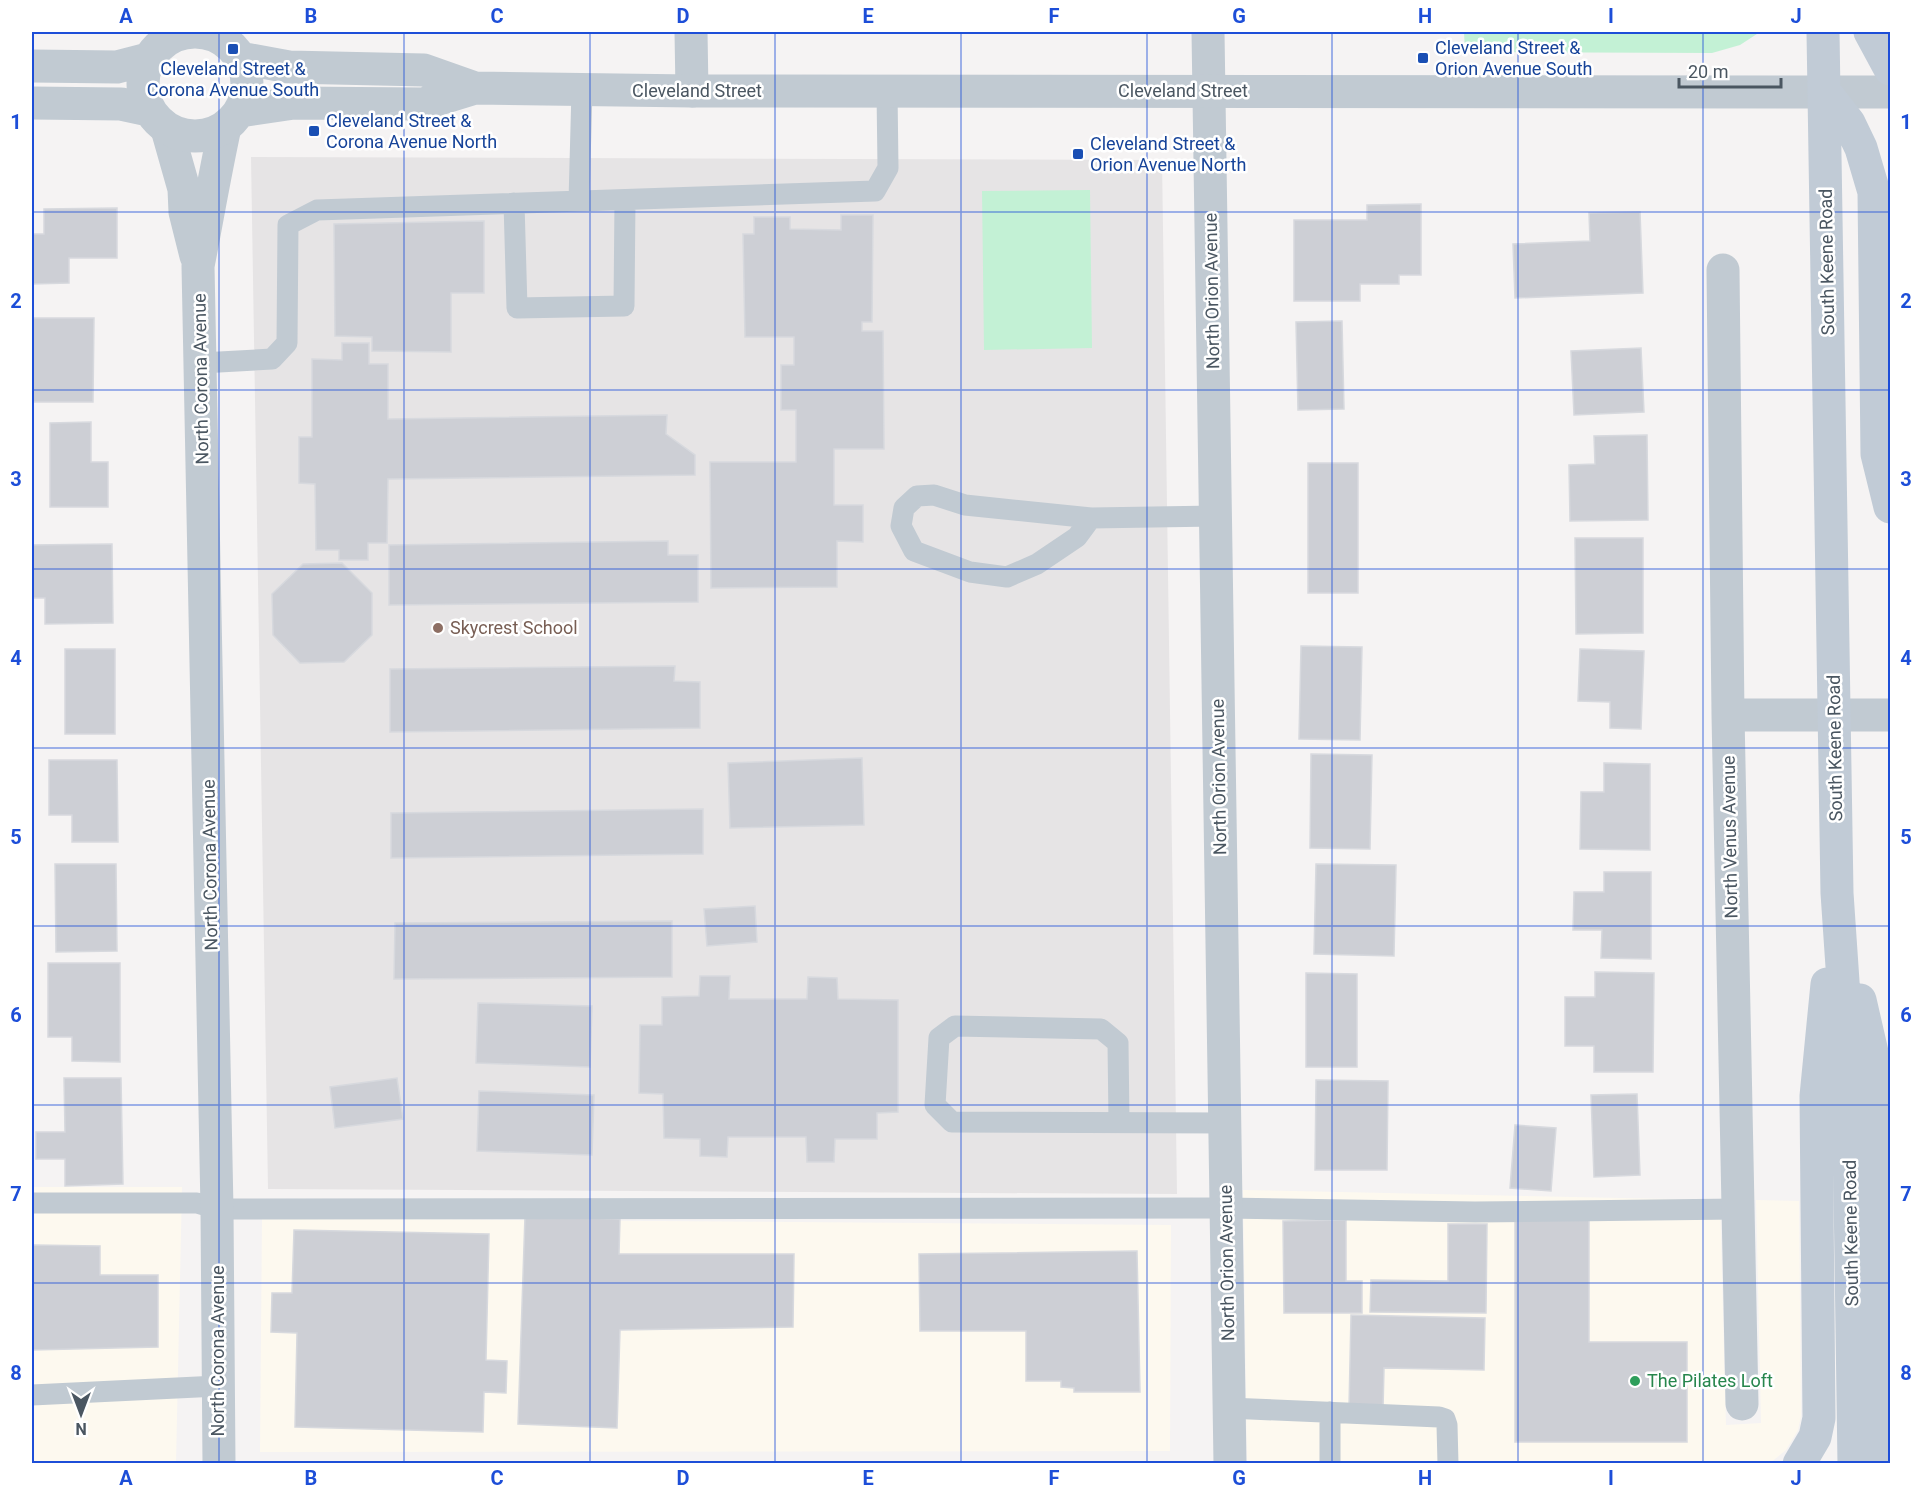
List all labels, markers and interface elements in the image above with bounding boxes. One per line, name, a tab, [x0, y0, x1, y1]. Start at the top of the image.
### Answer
text: A	[119, 4, 133, 28]
text: B	[305, 4, 317, 28]
text: C	[490, 4, 504, 28]
text: D	[677, 4, 690, 28]
text: E	[862, 4, 874, 28]
text: F	[1049, 4, 1060, 28]
text: G	[1232, 4, 1246, 28]
text: H	[1418, 4, 1432, 28]
text: I	[1608, 4, 1614, 28]
text: J	[1790, 4, 1802, 28]
place label: Cleveland Street & Orion Avenue South	[1435, 37, 1593, 79]
marker: Cleveland Street & Corona Avenue South	[226, 42, 240, 56]
marker: Cleveland Street & Orion Avenue South	[1416, 51, 1430, 65]
scale bar	[1679, 51, 1781, 89]
place label: Cleveland Street & Corona Avenue South	[147, 58, 319, 100]
text: 20 m	[1688, 61, 1728, 82]
street label: Cleveland Street	[632, 80, 762, 101]
street label: Cleveland Street	[1118, 80, 1248, 101]
text: 1	[10, 110, 22, 134]
place label: Cleveland Street & Corona Avenue North	[326, 110, 497, 152]
text: 1	[1900, 110, 1912, 134]
marker: Cleveland Street & Corona Avenue North	[307, 124, 321, 138]
place label: Cleveland Street & Orion Avenue North	[1090, 133, 1246, 175]
marker: Cleveland Street & Orion Avenue North	[1071, 147, 1085, 161]
street label: South Keene Road	[1815, 189, 1838, 335]
street label: North Orion Avenue	[1200, 213, 1223, 369]
text: 2	[10, 289, 22, 313]
text: 2	[1900, 289, 1912, 313]
street label: North Corona Avenue	[189, 293, 212, 465]
text: 3	[10, 467, 22, 491]
text: 3	[1900, 467, 1912, 491]
place label: Skycrest School	[450, 617, 578, 638]
marker: Skycrest School	[431, 621, 445, 635]
text: 4	[10, 646, 22, 670]
text: 4	[1900, 646, 1912, 670]
street label: South Keene Road	[1823, 675, 1846, 821]
street label: North Orion Avenue	[1207, 699, 1230, 855]
street label: North Venus Avenue	[1718, 755, 1741, 919]
street label: North Corona Avenue	[198, 779, 221, 951]
text: 5	[10, 825, 22, 849]
text: 5	[1900, 825, 1912, 849]
text: 6	[10, 1003, 22, 1027]
text: 6	[1900, 1003, 1912, 1027]
street label: South Keene Road	[1839, 1160, 1862, 1306]
text: 7	[10, 1182, 22, 1206]
text: 7	[1900, 1182, 1912, 1206]
street label: North Orion Avenue	[1215, 1185, 1238, 1341]
street label: North Corona Avenue	[207, 1265, 228, 1437]
text: 8	[10, 1361, 22, 1385]
text: 8	[1900, 1361, 1912, 1385]
place label: The Pilates Loft	[1647, 1370, 1773, 1391]
marker: The Pilates Loft	[1628, 1374, 1642, 1388]
north arrow	[51, 1384, 111, 1444]
text: N	[75, 1419, 87, 1438]
text: A	[119, 1466, 133, 1490]
text: B	[305, 1466, 317, 1490]
text: C	[490, 1466, 504, 1490]
text: D	[677, 1466, 690, 1490]
text: E	[862, 1466, 874, 1490]
text: F	[1049, 1466, 1060, 1490]
text: G	[1232, 1466, 1246, 1490]
text: H	[1418, 1466, 1432, 1490]
text: I	[1608, 1466, 1614, 1490]
text: J	[1790, 1466, 1802, 1490]

